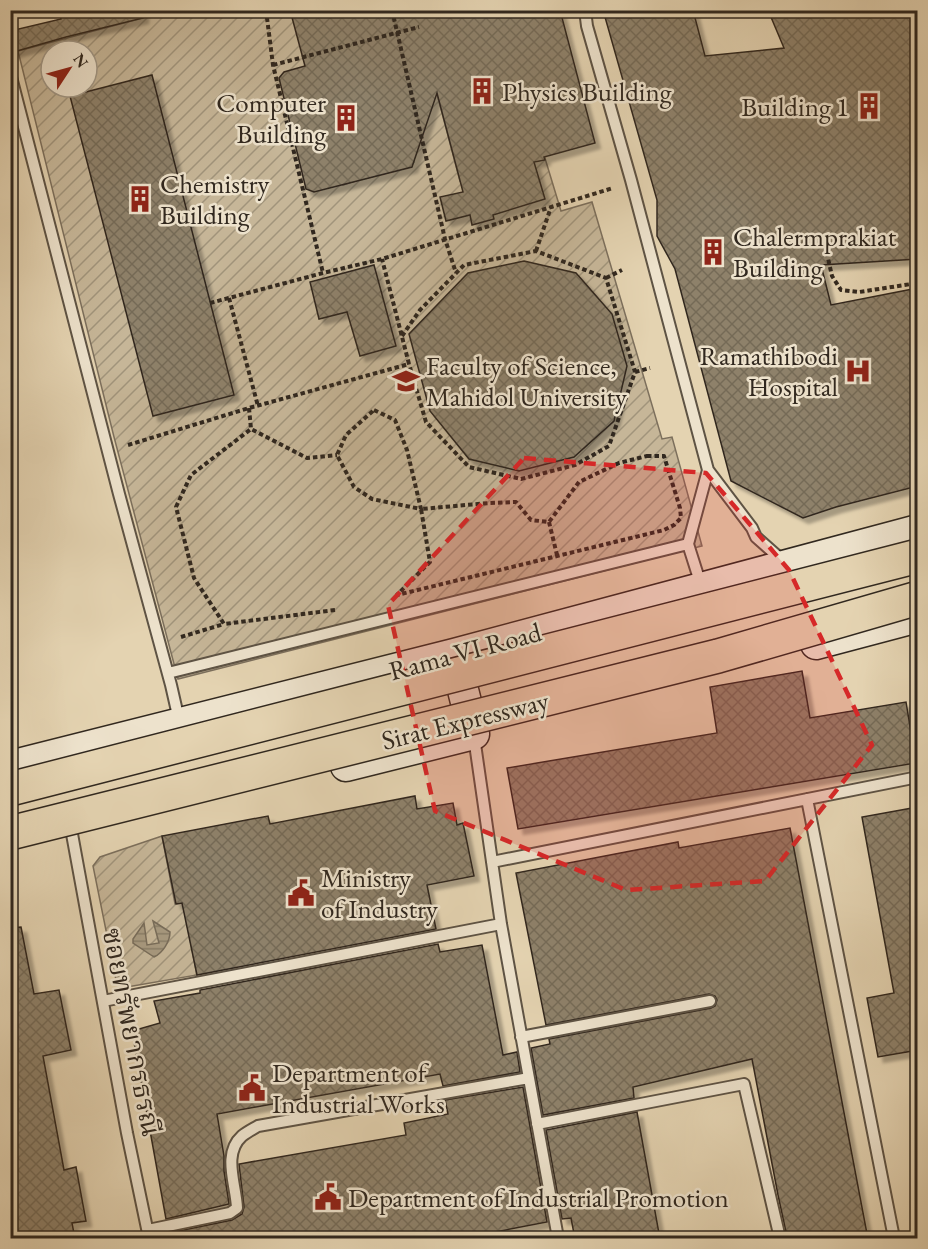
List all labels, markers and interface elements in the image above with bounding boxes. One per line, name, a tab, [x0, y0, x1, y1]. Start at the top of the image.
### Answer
north arrow	[39, 39, 99, 99]
text: N	[68, 49, 93, 72]
place label: Physics Building	[502, 74, 672, 109]
building icon: Physics Building	[467, 76, 497, 106]
place label: Computer Building	[216, 85, 326, 151]
place label: Building 1	[741, 89, 849, 124]
building icon: Building 1	[854, 91, 884, 121]
building icon: Computer Building	[331, 103, 361, 133]
place label: Chemistry Building	[160, 166, 269, 232]
building icon: Chemistry Building	[125, 184, 155, 214]
place label: Chalermprakiat Building	[733, 219, 897, 285]
building icon: Chalermprakiat Building	[698, 237, 728, 267]
place label: Ramathibodi Hospital	[700, 338, 838, 404]
place label: Faculty of Science, Mahidol University	[426, 348, 627, 414]
hospital icon: Ramathibodi Hospital	[843, 356, 873, 386]
school or university icon: Faculty of Science, Mahidol University	[391, 366, 421, 396]
street label: Rama VI Road	[385, 614, 545, 688]
street label: Sirat Expressway	[378, 682, 552, 758]
place label: Ministry of Industry	[321, 860, 438, 926]
public building icon: Ministry of Industry	[286, 878, 316, 908]
street label: ซอยทรัพยากรธรณี	[95, 925, 169, 1139]
place label: Department of Industrial Works	[272, 1055, 445, 1121]
public building icon: Department of Industrial Works	[237, 1073, 267, 1103]
place label: Department of Industrial Promotion	[348, 1180, 729, 1215]
public building icon: Department of Industrial Promotion	[313, 1182, 343, 1212]

